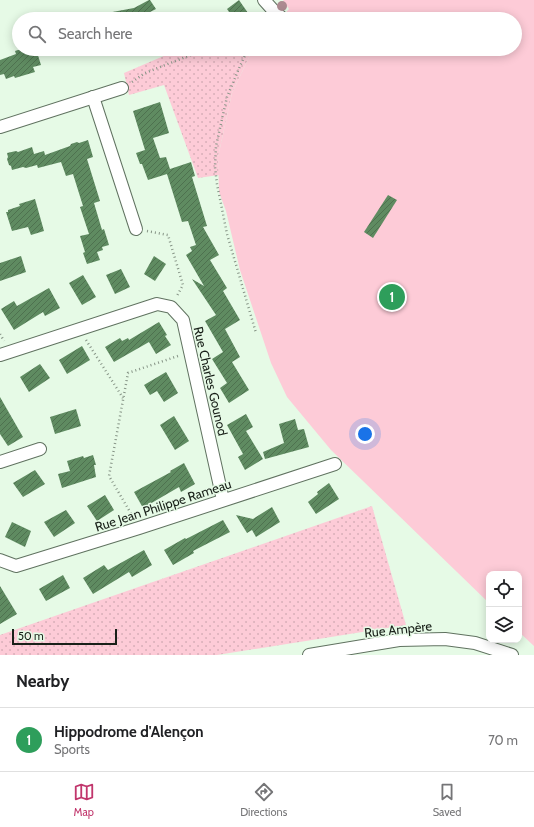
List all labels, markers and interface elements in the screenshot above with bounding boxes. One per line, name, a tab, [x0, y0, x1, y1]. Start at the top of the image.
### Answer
search box	[12, 12, 522, 56]
icon: search	[26, 23, 48, 45]
text: Search here	[58, 25, 133, 43]
pin: 1	[379, 282, 405, 312]
street label: Rue Charles Gounod	[191, 325, 231, 437]
your location	[355, 424, 375, 444]
street label: Rue Jean Philippe Rameau	[93, 475, 233, 535]
map controls	[486, 571, 522, 643]
button: locate	[486, 571, 522, 607]
button: layers	[486, 607, 522, 643]
street label: Rue Ampère	[363, 617, 433, 641]
scale bar	[12, 627, 117, 646]
text: 50 m	[18, 629, 44, 643]
text: Nearby	[16, 671, 69, 691]
text: Hippodrome d'Alençon	[54, 723, 204, 741]
text: 1	[27, 732, 31, 748]
text: 70 m	[488, 732, 518, 748]
text: Sports	[54, 741, 90, 757]
tab: Map	[73, 781, 95, 819]
tab: Directions	[240, 781, 287, 819]
tab: Saved	[433, 781, 461, 819]

